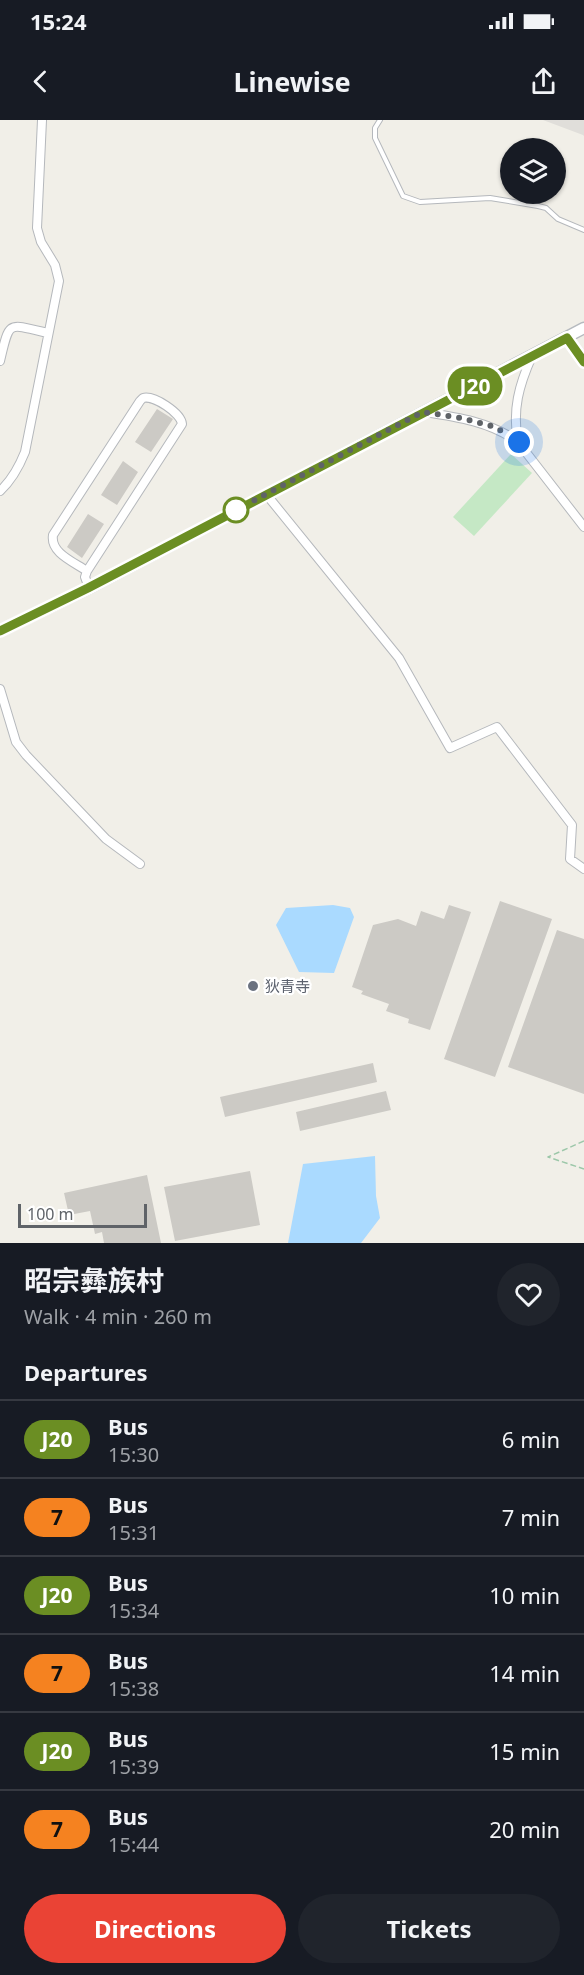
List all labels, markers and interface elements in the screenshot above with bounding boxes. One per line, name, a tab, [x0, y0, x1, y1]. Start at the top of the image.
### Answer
text: 15:24	[30, 6, 87, 36]
text: Linewise	[233, 63, 351, 100]
icon: back	[24, 65, 57, 98]
icon: share	[527, 65, 560, 98]
map controls	[500, 138, 566, 204]
button: layers	[500, 138, 566, 204]
line badge: J20	[440, 366, 510, 406]
text: J20	[460, 372, 490, 400]
your location	[504, 427, 534, 457]
unlabelled marker	[223, 497, 249, 523]
place label: 狄青寺	[265, 976, 310, 996]
marker: 狄青寺	[246, 979, 260, 993]
scale bar	[18, 1201, 147, 1228]
text: 100 m	[27, 1203, 74, 1225]
text: 昭宗彝族村	[24, 1261, 164, 1299]
button: heart	[497, 1263, 560, 1326]
text: Walk · 4 min · 260 m	[24, 1303, 212, 1330]
text: Departures	[24, 1357, 148, 1387]
text: Bus	[108, 1411, 148, 1441]
text: 6 min	[502, 1424, 560, 1454]
text: J20	[42, 1425, 72, 1453]
text: 15:30	[108, 1441, 159, 1468]
text: Bus	[108, 1489, 148, 1519]
text: 7 min	[502, 1502, 560, 1532]
text: 7	[51, 1503, 63, 1531]
text: 15:31	[108, 1519, 159, 1546]
text: Bus	[108, 1567, 148, 1597]
text: 10 min	[489, 1580, 560, 1610]
text: J20	[42, 1581, 72, 1609]
text: 15:34	[108, 1597, 159, 1624]
text: Bus	[108, 1645, 148, 1675]
text: 14 min	[489, 1658, 560, 1688]
text: 7	[51, 1659, 63, 1687]
text: 15:38	[108, 1675, 159, 1702]
text: Bus	[108, 1723, 148, 1753]
text: 15 min	[489, 1736, 560, 1766]
text: J20	[42, 1737, 72, 1765]
text: 15:39	[108, 1753, 159, 1780]
text: Bus	[108, 1801, 148, 1831]
text: 20 min	[489, 1814, 560, 1844]
text: 7	[51, 1815, 63, 1843]
text: 15:44	[108, 1831, 159, 1858]
button: Directions	[24, 1894, 286, 1963]
button: Tickets	[298, 1894, 560, 1963]

